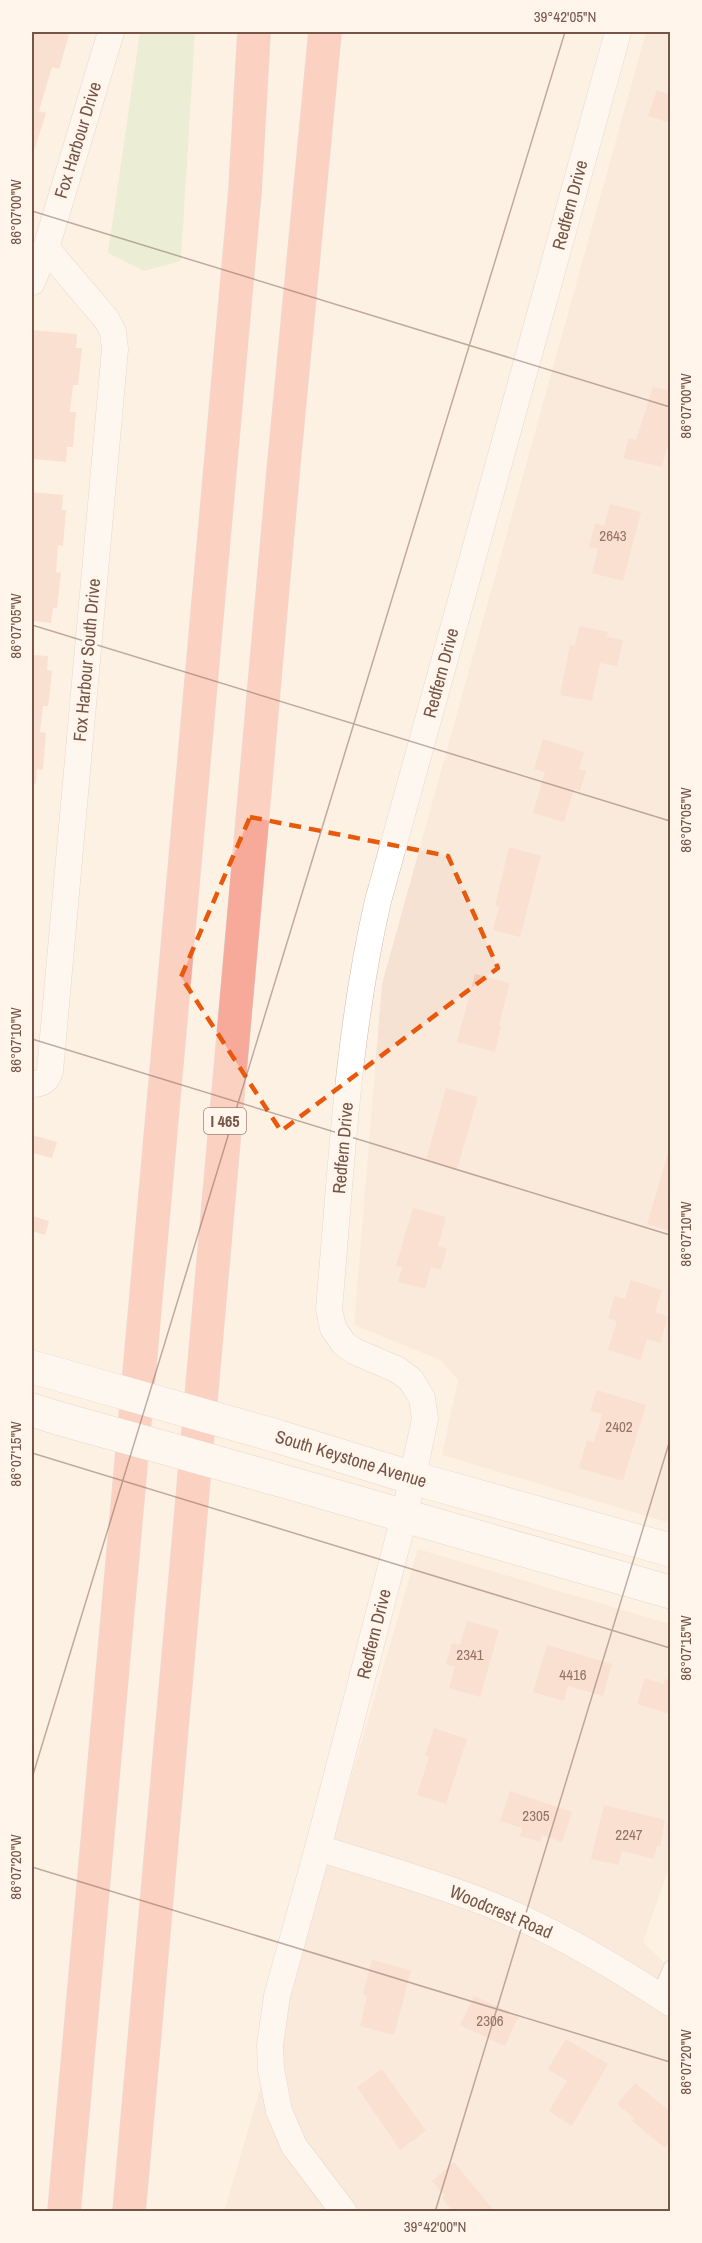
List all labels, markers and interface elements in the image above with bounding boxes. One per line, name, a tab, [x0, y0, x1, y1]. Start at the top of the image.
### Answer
text: 39°42'05"N	[534, 6, 596, 27]
street label: Fox Harbour Drive	[48, 78, 107, 201]
street label: Redfern Drive	[546, 157, 593, 252]
text: 86°07'00"W	[5, 179, 26, 245]
text: 86°07'00"W	[675, 373, 696, 439]
house number: 2643	[599, 525, 627, 546]
street label: Fox Harbour South Drive	[67, 577, 106, 742]
text: 86°07'05"W	[5, 593, 26, 659]
street label: Redfern Drive	[417, 625, 464, 720]
text: 86°07'05"W	[675, 787, 696, 853]
text: 86°07'10"W	[5, 1007, 26, 1073]
street label: Redfern Drive	[326, 1101, 359, 1195]
road number: I 465	[204, 1108, 246, 1134]
text: 86°07'10"W	[675, 1201, 696, 1267]
house number: 2402	[605, 1416, 633, 1437]
text: 86°07'15"W	[5, 1421, 26, 1487]
street label: South Keystone Avenue	[272, 1424, 430, 1493]
street label: Redfern Drive	[350, 1586, 397, 1681]
text: 86°07'15"W	[675, 1615, 696, 1681]
house number: 2341	[456, 1644, 484, 1665]
house number: 4416	[559, 1664, 587, 1685]
house number: 2305	[522, 1805, 550, 1826]
house number: 2247	[615, 1824, 643, 1845]
text: 86°07'20"W	[5, 1834, 26, 1900]
street label: Woodcrest Road	[446, 1879, 557, 1944]
house number: 2306	[476, 2010, 504, 2031]
text: 86°07'20"W	[675, 2029, 696, 2095]
text: 39°42'00"N	[404, 2216, 466, 2237]

